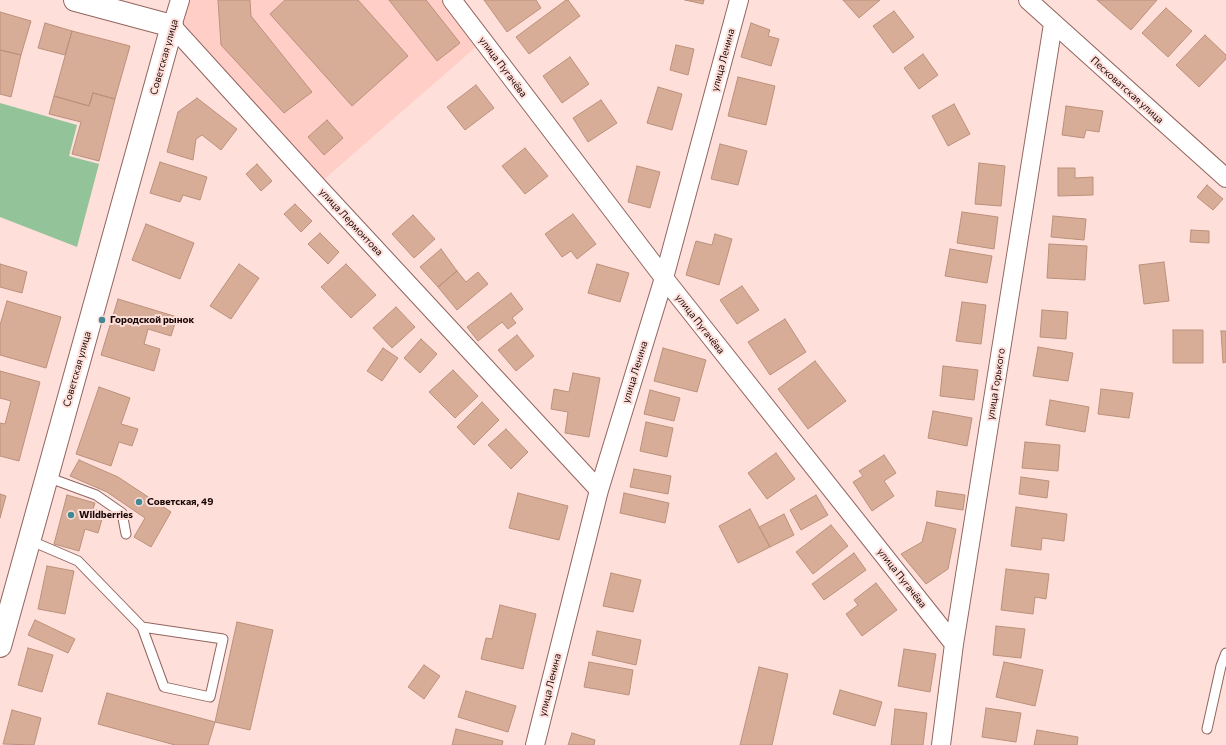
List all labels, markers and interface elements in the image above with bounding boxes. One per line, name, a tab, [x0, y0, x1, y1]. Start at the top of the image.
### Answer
street label: Советская улица	[147, 18, 181, 96]
street label: улица Ленина	[709, 27, 737, 93]
street label: улица Пугачёва	[476, 34, 530, 100]
street label: Песковатская улица	[1088, 54, 1166, 126]
street label: улица Лермонтова	[317, 186, 385, 258]
street label: улица Пугачёва	[673, 292, 727, 356]
place label: Городской рынок	[110, 314, 194, 326]
marker: Городской рынок	[97, 315, 107, 325]
street label: Советская улица	[60, 330, 94, 408]
street label: улица Ленина	[620, 339, 650, 405]
street label: улица Горького	[984, 347, 1008, 421]
place label: Советская, 49	[147, 496, 213, 508]
marker: Советская, 49	[134, 497, 144, 507]
place label: Wildberries	[79, 509, 133, 521]
marker: Wildberries	[66, 510, 76, 520]
street label: улица Пугачёва	[875, 546, 929, 610]
street label: улица Ленина	[536, 652, 564, 718]

